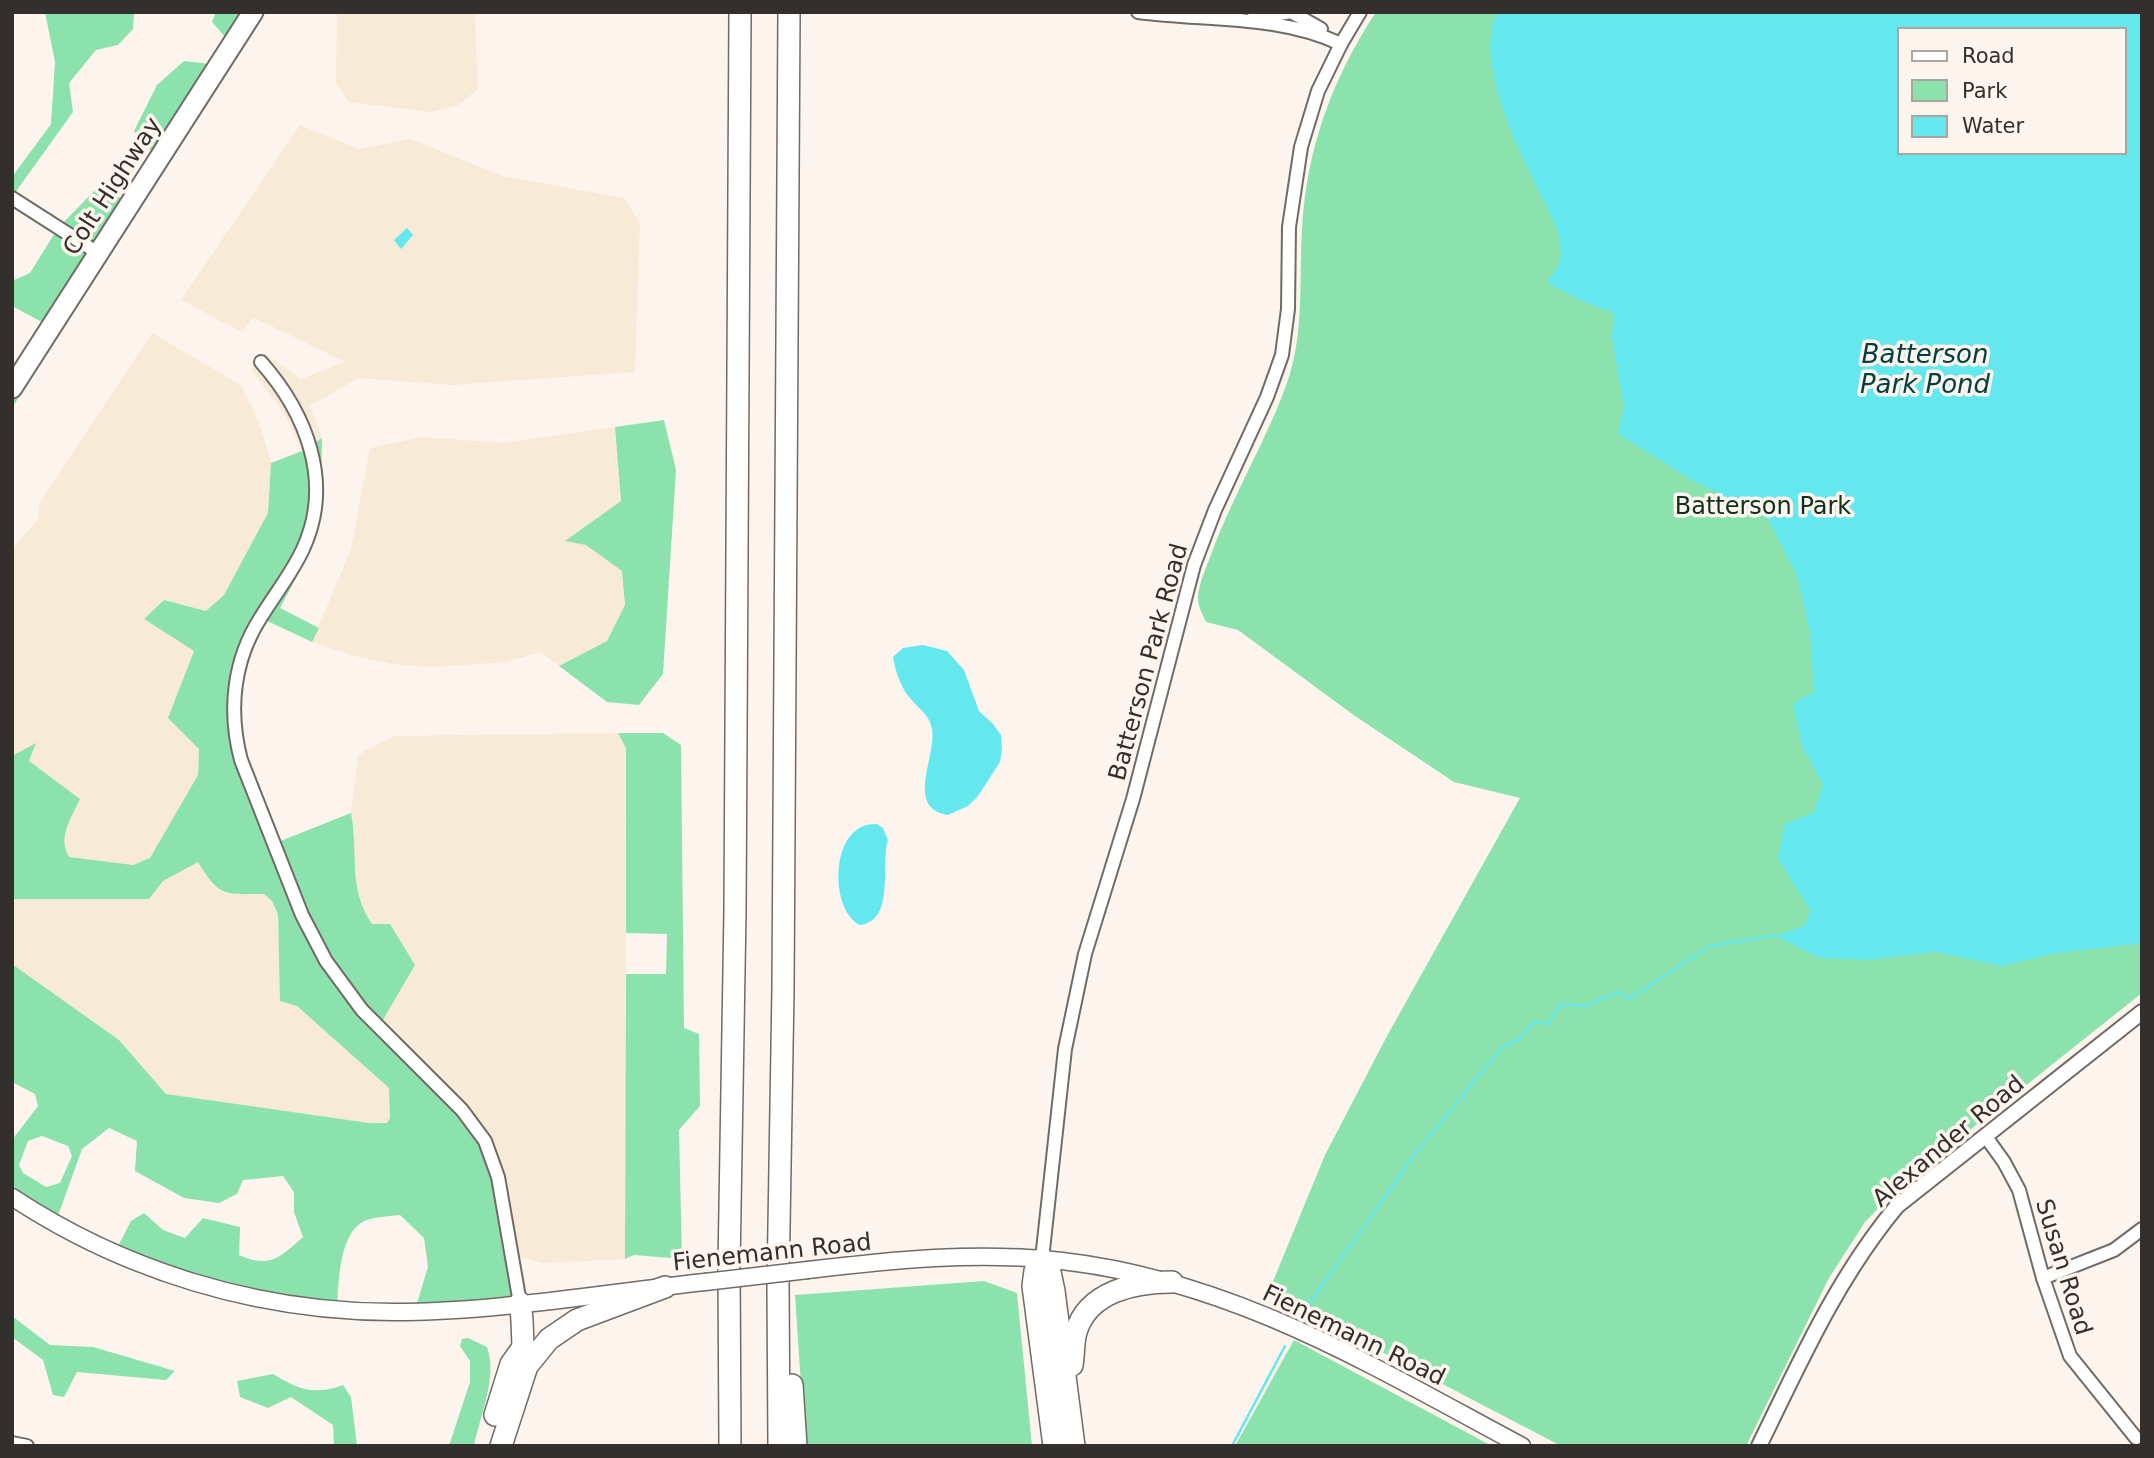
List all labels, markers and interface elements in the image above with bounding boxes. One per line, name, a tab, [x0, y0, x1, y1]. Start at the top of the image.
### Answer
legend	[1898, 28, 2126, 154]
text: Road	[1962, 44, 2015, 68]
text: Park	[1962, 79, 2008, 103]
street label: Colt Highway	[57, 112, 167, 260]
text: Water	[1962, 114, 2024, 138]
water label: Batterson Park Pond	[1860, 339, 1991, 399]
park label: Batterson Park	[1675, 492, 1851, 520]
street label: Batterson Park Road	[1103, 540, 1193, 784]
street label: Alexander Road	[1867, 1069, 2029, 1213]
street label: Susan Road	[2030, 1196, 2098, 1338]
street label: Fienemann Road	[671, 1228, 873, 1276]
street label: Fienemann Road	[1258, 1279, 1450, 1391]

